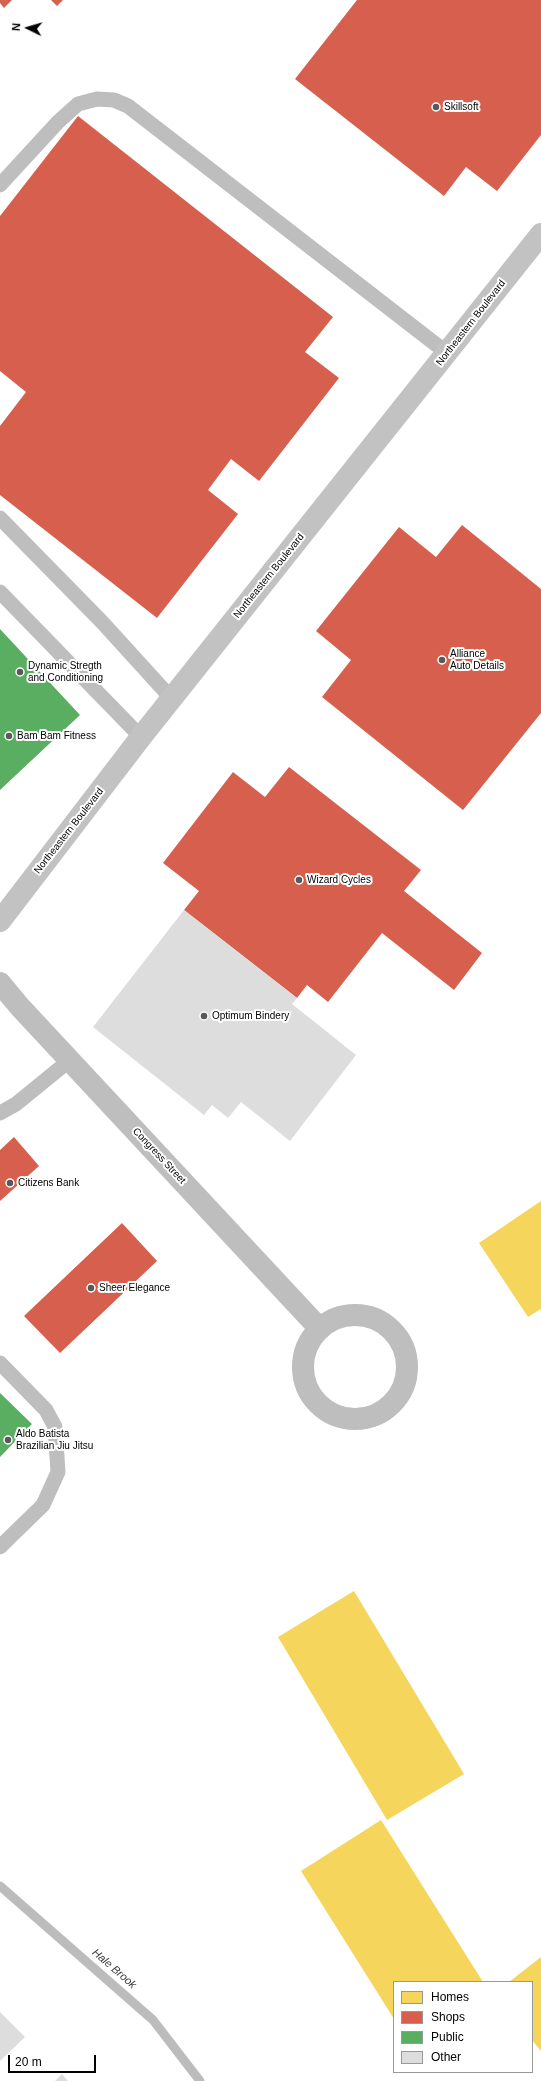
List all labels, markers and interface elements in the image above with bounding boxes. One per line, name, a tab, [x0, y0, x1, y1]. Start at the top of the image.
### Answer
north arrow	[8, 8, 48, 48]
text: N	[10, 22, 22, 31]
place label: Skillsoft	[444, 101, 478, 113]
marker: Skillsoft	[431, 102, 441, 112]
street label: Northeastern Boulevard	[434, 278, 508, 368]
street label: Northeastern Boulevard	[231, 531, 307, 621]
place label: Alliance Auto Details	[450, 648, 504, 672]
marker: Alliance Auto Details	[437, 655, 447, 665]
place label: Dynamic Stregth and Conditioning	[28, 660, 103, 684]
marker: Dynamic Stregth and Conditioning	[15, 667, 25, 677]
place label: Bam Bam Fitness	[17, 730, 96, 742]
marker: Bam Bam Fitness	[4, 731, 14, 741]
street label: Northeastern Boulevard	[32, 786, 106, 876]
place label: Wizard Cycles	[307, 874, 371, 886]
marker: Wizard Cycles	[294, 875, 304, 885]
place label: Optimum Bindery	[212, 1010, 289, 1022]
marker: Optimum Bindery	[199, 1011, 209, 1021]
street label: Congress Street	[130, 1125, 188, 1187]
place label: Citizens Bank	[18, 1177, 79, 1189]
marker: Citizens Bank	[5, 1178, 15, 1188]
place label: Sheer Elegance	[99, 1282, 170, 1294]
marker: Sheer Elegance	[86, 1283, 96, 1293]
place label: Aldo Batista Brazilian Jiu Jitsu	[16, 1428, 93, 1452]
marker: Aldo Batista Brazilian Jiu Jitsu	[3, 1435, 13, 1445]
water label: Hale Brook	[89, 1946, 139, 1992]
legend	[393, 1981, 533, 2073]
text: Homes	[431, 1990, 469, 2004]
text: Shops	[431, 2010, 465, 2024]
text: Public	[431, 2030, 464, 2044]
scale bar	[10, 2047, 98, 2073]
text: Other	[431, 2050, 461, 2064]
text: 20 m	[15, 2055, 42, 2069]

